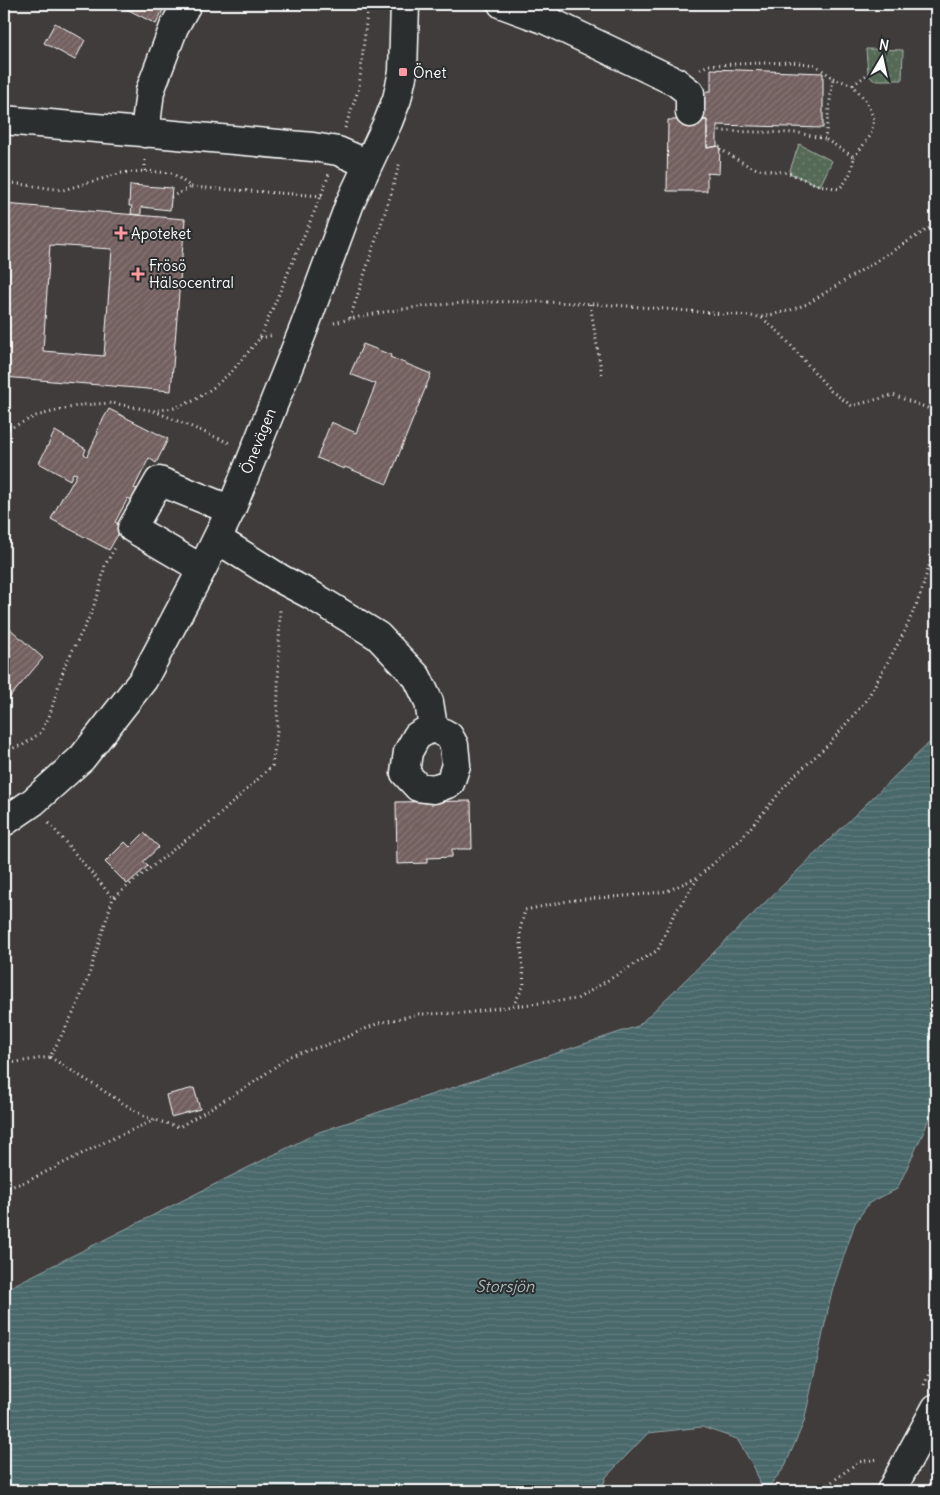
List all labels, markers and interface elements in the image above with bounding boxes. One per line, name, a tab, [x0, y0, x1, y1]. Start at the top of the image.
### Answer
north arrow	[858, 32, 908, 82]
text: N	[878, 36, 890, 55]
place label: Önet	[413, 63, 446, 82]
marker: Önet	[397, 66, 409, 78]
place label: Apoteket	[131, 224, 191, 243]
marker: Apoteket	[115, 227, 127, 239]
place label: Frösö Hälsocentral	[149, 256, 234, 292]
marker: Frösö Hälsocentral	[131, 267, 145, 281]
street label: Önevägen	[236, 405, 280, 477]
water label: Storsjön	[476, 1276, 535, 1296]

